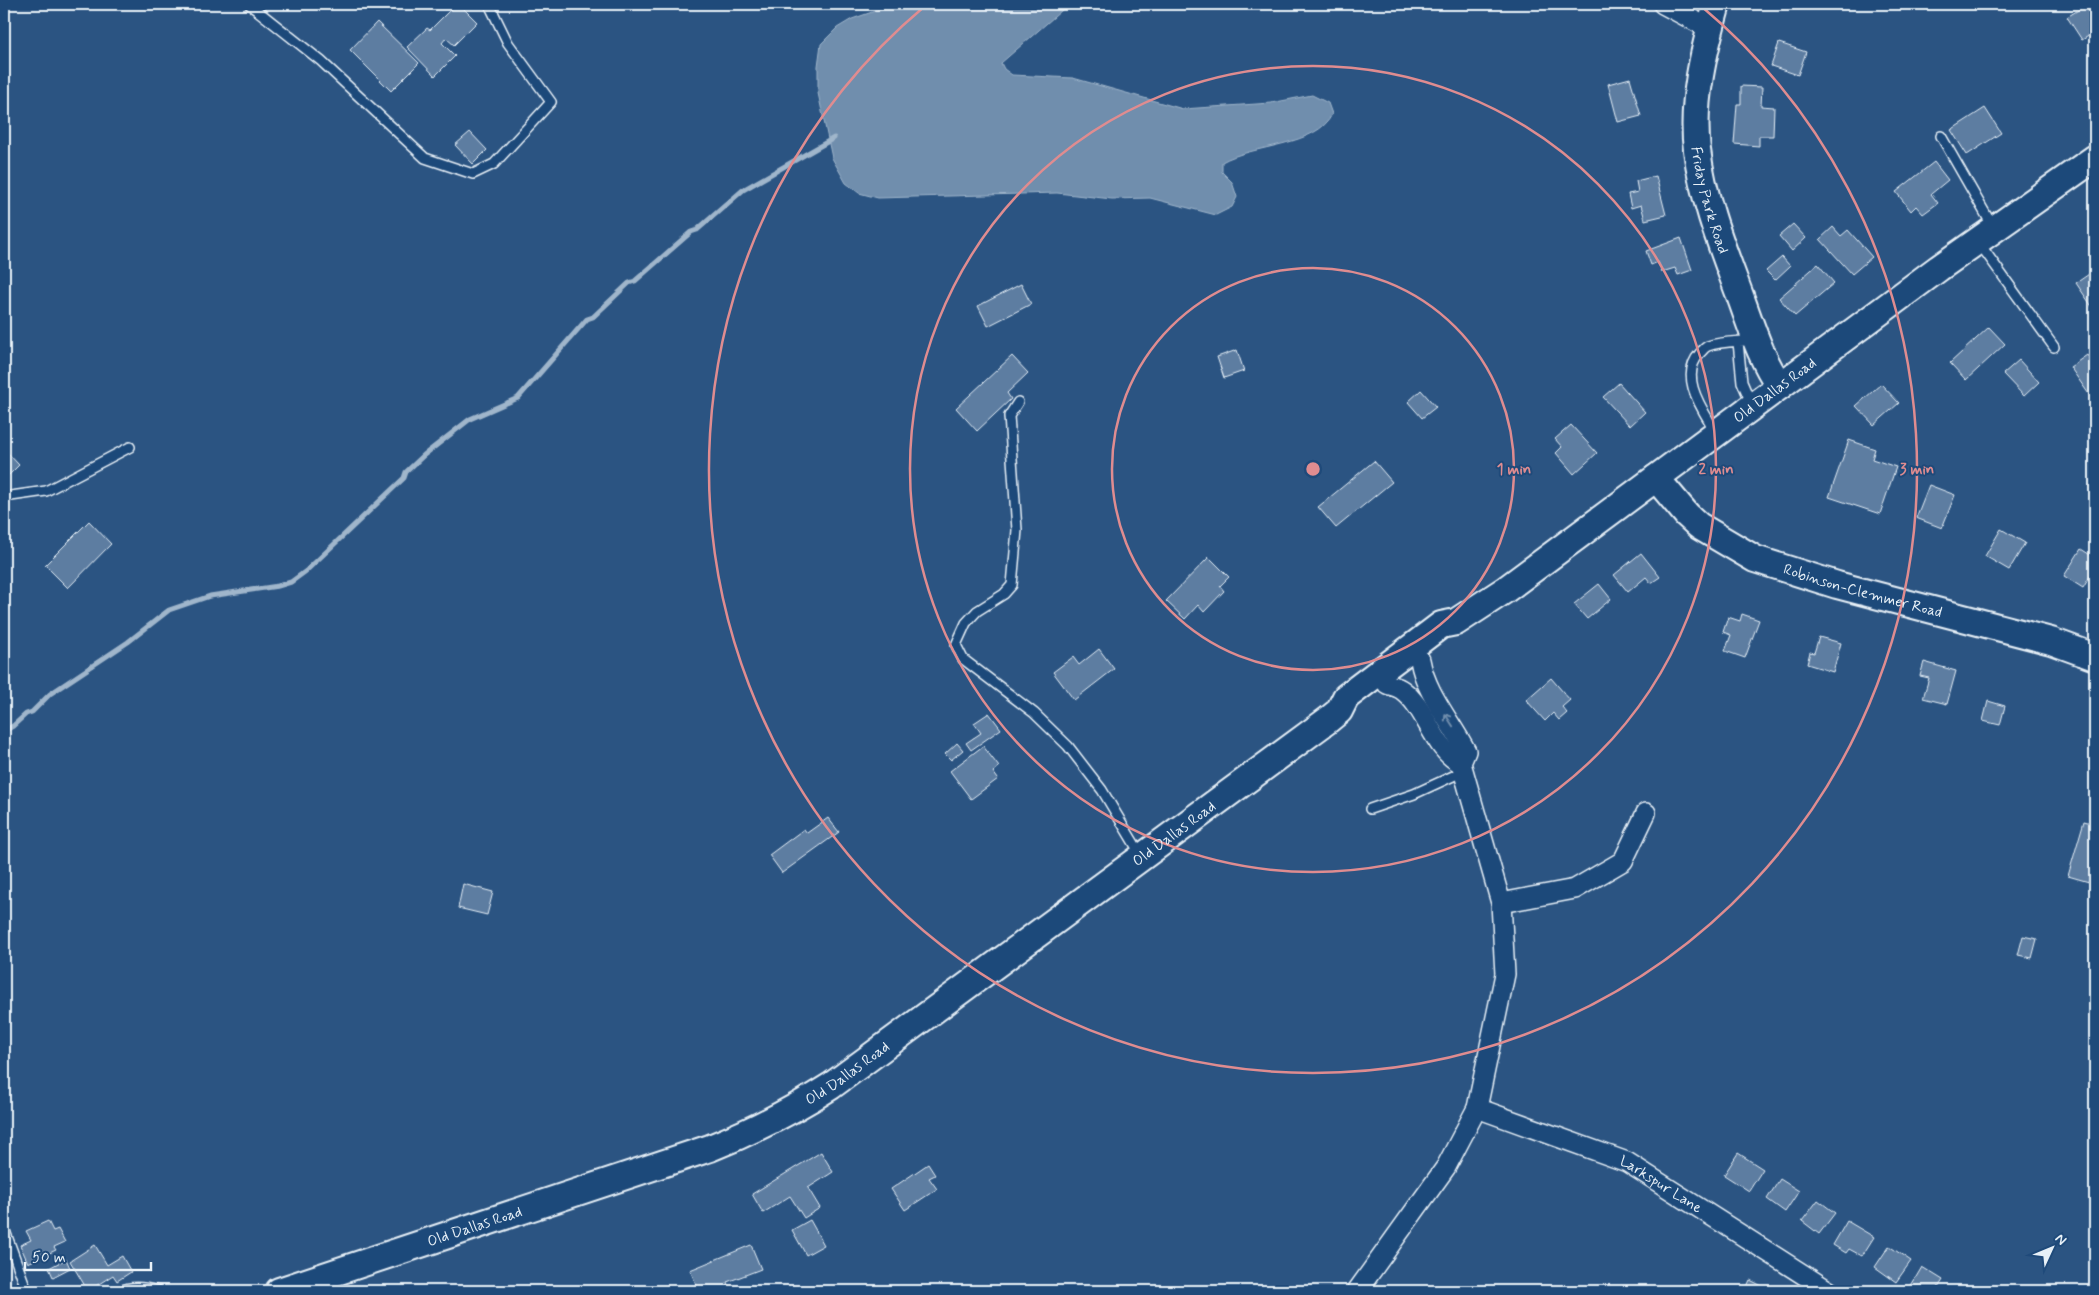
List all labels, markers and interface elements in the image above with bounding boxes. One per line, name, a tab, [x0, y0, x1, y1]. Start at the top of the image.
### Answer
street label: Friday Park Road	[1686, 146, 1733, 257]
street label: Old Dallas Road	[1730, 353, 1821, 428]
centre of rings	[1304, 460, 1322, 478]
text: 1 min	[1497, 460, 1531, 480]
text: 2 min	[1698, 460, 1734, 480]
text: 3 min	[1900, 460, 1934, 480]
street label: Robinson-Clemmer Road	[1781, 560, 1944, 623]
one-way arrow	[1444, 713, 1454, 727]
street label: Old Dallas Road	[1129, 797, 1220, 872]
street label: Old Dallas Road	[802, 1037, 894, 1110]
street label: Larkspur Lane	[1617, 1151, 1706, 1218]
street label: Old Dallas Road	[425, 1202, 525, 1252]
north arrow	[2026, 1222, 2076, 1272]
text: N	[2051, 1230, 2070, 1249]
scale bar	[25, 1240, 151, 1272]
text: 50 m	[32, 1248, 66, 1268]

